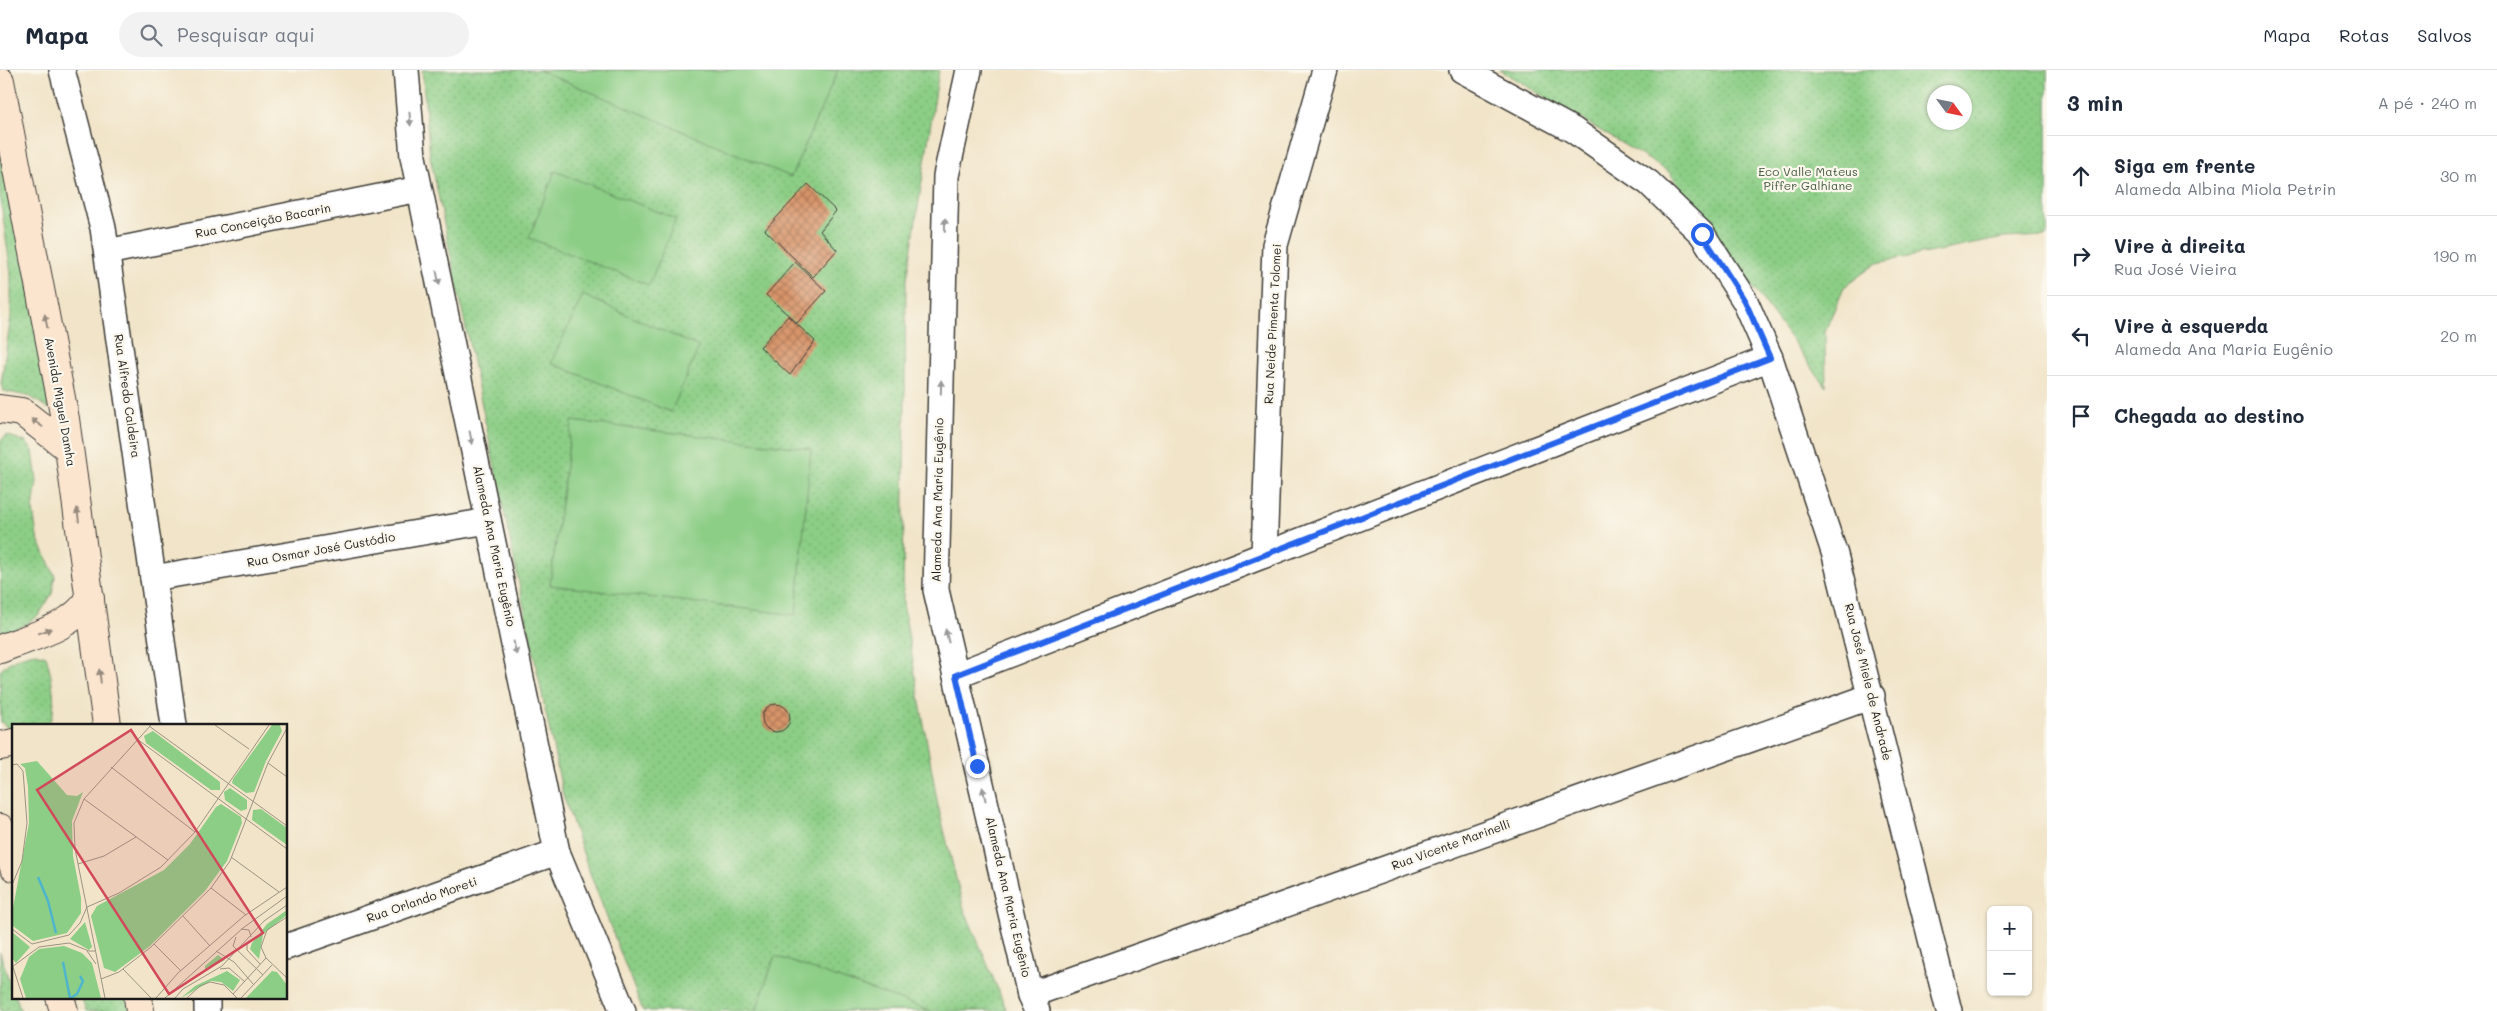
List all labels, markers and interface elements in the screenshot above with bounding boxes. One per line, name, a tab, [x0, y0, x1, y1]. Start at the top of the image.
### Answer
search box	[119, 12, 469, 57]
text: Mapa	[25, 19, 89, 50]
icon: search	[137, 21, 165, 49]
text: Pesquisar aqui	[177, 22, 315, 47]
text: Mapa	[2263, 23, 2311, 47]
text: Rotas	[2339, 23, 2389, 47]
text: Salvos	[2417, 23, 2472, 47]
north arrow	[1927, 85, 1972, 130]
text: 3 min	[2067, 89, 2123, 116]
text: A pé · 240 m	[2378, 92, 2477, 113]
one-way arrow	[406, 111, 414, 127]
text: Siga em frente	[2114, 153, 2255, 178]
icon: ahead	[2067, 162, 2095, 190]
park label: Eco Valle Mateus Piffer Galhiane	[1758, 163, 1858, 193]
text: 30 m	[2440, 165, 2477, 186]
text: Alameda Albina Miola Petrin	[2114, 178, 2336, 199]
street label: Rua Conceição Bacarin	[194, 199, 332, 241]
one-way arrow	[941, 216, 949, 232]
route start	[1691, 223, 1714, 246]
text: Vire à direita	[2114, 233, 2246, 258]
icon: right	[2067, 242, 2095, 270]
street label: Rua Neide Pimenta Tolomei	[1260, 244, 1284, 404]
text: 190 m	[2433, 245, 2477, 266]
text: Rua José Vieira	[2114, 258, 2237, 279]
one-way arrow	[434, 271, 442, 286]
one-way arrow	[42, 313, 50, 328]
text: Vire à esquerda	[2114, 313, 2269, 338]
icon: left	[2067, 322, 2095, 350]
text: 20 m	[2440, 325, 2477, 346]
street label: Rua Alfredo Caldeira	[111, 333, 145, 459]
street label: Avenida Miguel Damha	[42, 336, 80, 468]
text: Alameda Ana Maria Eugênio	[2114, 338, 2333, 359]
one-way arrow	[937, 379, 945, 395]
icon: arrive	[2067, 402, 2095, 430]
text: Chegada ao destino	[2114, 403, 2304, 428]
one-way arrow	[30, 418, 44, 428]
street label: Alameda Ana Maria Eugênio	[928, 418, 946, 582]
one-way arrow	[467, 430, 475, 445]
street label: Alameda Ana Maria Eugênio	[470, 464, 520, 628]
one-way arrow	[74, 507, 82, 523]
street label: Rua Osmar José Custódio	[245, 528, 396, 570]
street label: Rua José Miele de Andrade	[1842, 602, 1896, 762]
one-way arrow	[38, 627, 53, 634]
one-way arrow	[943, 628, 951, 643]
one-way arrow	[511, 641, 519, 657]
one-way arrow	[96, 668, 104, 684]
inset map	[12, 724, 288, 998]
route end	[966, 755, 989, 778]
one-way arrow	[980, 787, 988, 802]
street label: Alameda Ana Maria Eugênio	[983, 815, 1035, 979]
street label: Rua Vicente Marinelli	[1389, 815, 1512, 873]
street label: Rua Orlando Moreti	[364, 873, 479, 925]
map controls	[1987, 906, 2032, 996]
button: +	[1987, 906, 2032, 951]
button: −	[1987, 951, 2032, 996]

